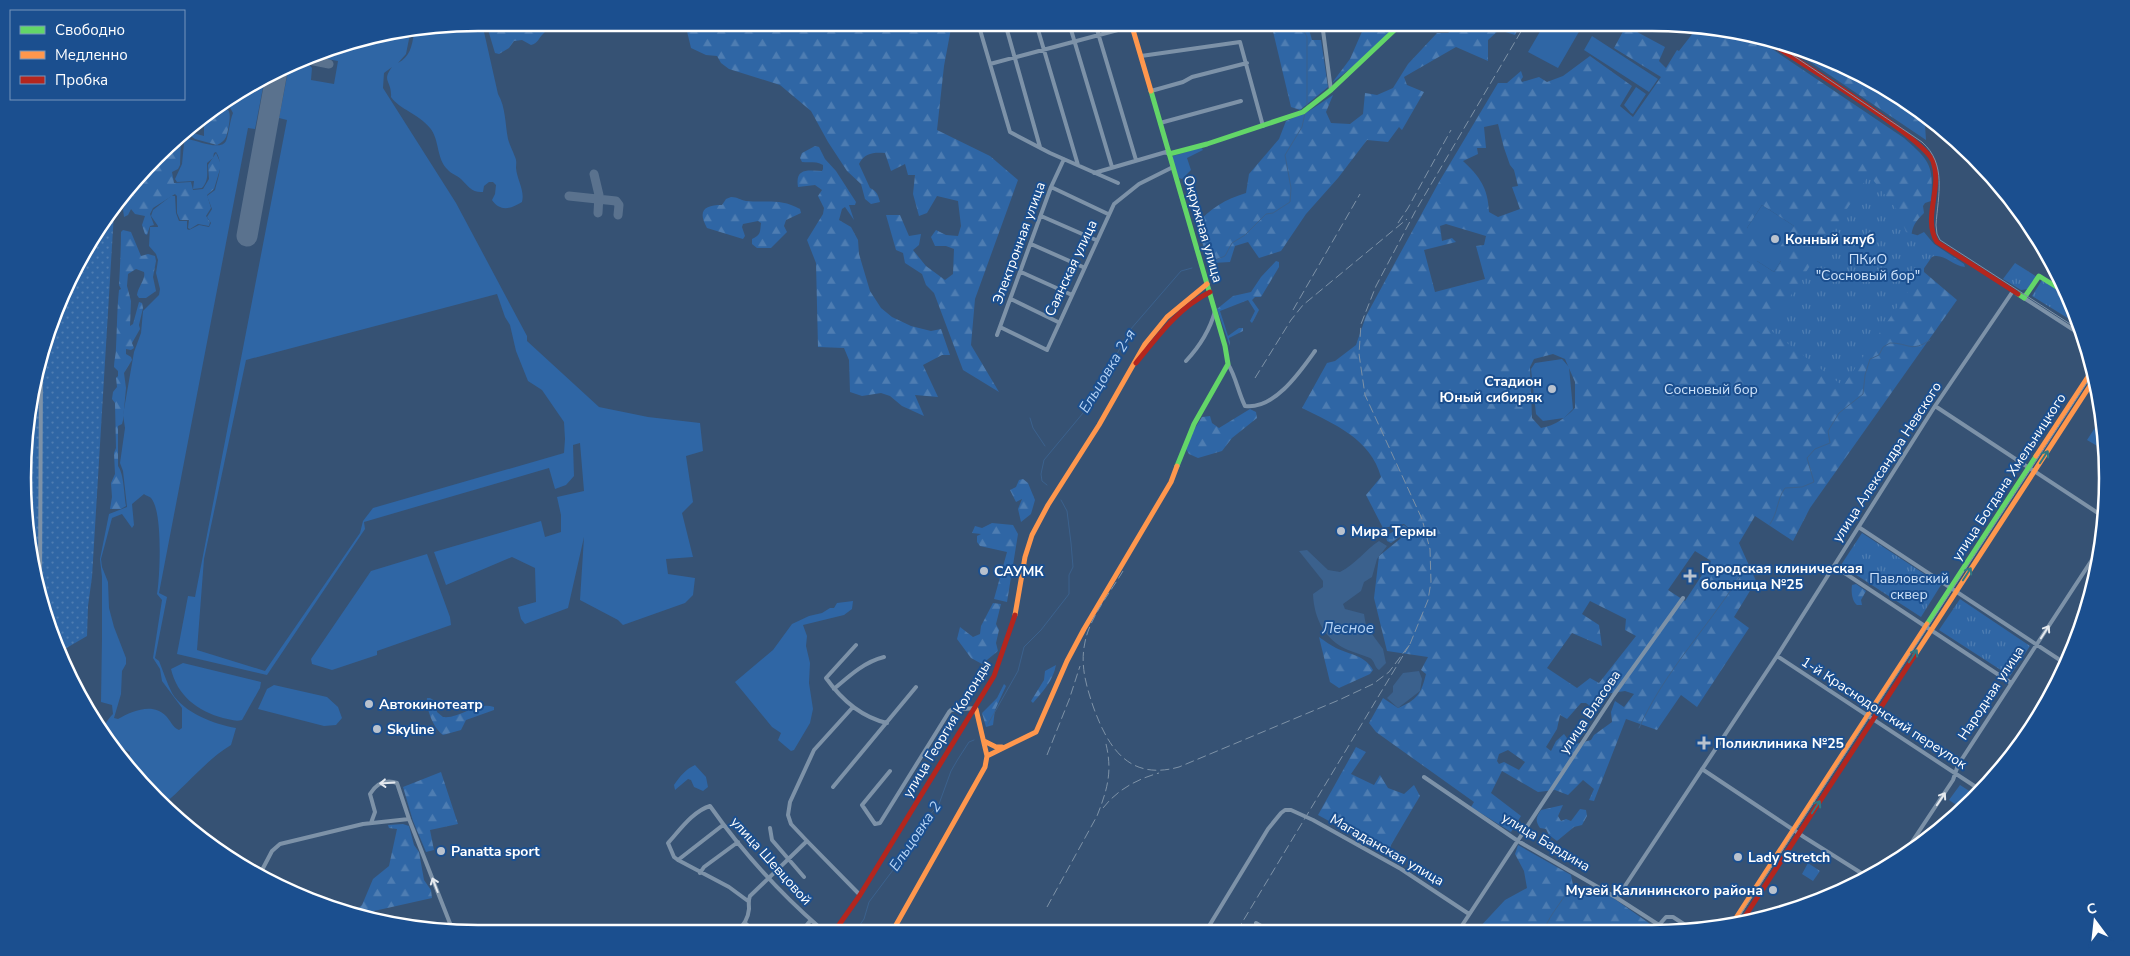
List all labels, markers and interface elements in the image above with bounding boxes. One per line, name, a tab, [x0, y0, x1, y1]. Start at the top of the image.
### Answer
legend	[10, 10, 185, 100]
text: Свободно	[55, 20, 125, 40]
text: Медленно	[55, 45, 128, 65]
text: Пробка	[55, 70, 108, 90]
street label: Окружная улица	[1179, 173, 1227, 285]
street label: Электронная улица	[988, 179, 1050, 307]
street label: Саянская улица	[1040, 217, 1102, 319]
place label: Конный клуб	[1785, 230, 1875, 249]
marker: Конный клуб	[1769, 233, 1781, 245]
park label: ПКиО "Сосновый бор"	[1816, 250, 1920, 285]
water label: Ельцовка 2-я	[1074, 325, 1140, 417]
place label: Стадион Юный сибиряк	[1439, 372, 1542, 407]
street label: улица Александра Невского	[1828, 378, 1946, 546]
park label: Сосновый бор	[1664, 380, 1758, 399]
marker: Стадион Юный сибиряк	[1546, 383, 1558, 395]
street label: улица Богдана Хмельницкого	[1947, 389, 2071, 565]
one-way arrow	[2040, 451, 2050, 465]
place label: Мира Термы	[1351, 522, 1436, 541]
marker: Мира Термы	[1335, 525, 1347, 537]
place label: Городская клиническая больница №25	[1701, 559, 1863, 594]
place label: САУМК	[994, 562, 1044, 581]
marker: САУМК	[978, 565, 990, 577]
one-way arrow	[1963, 567, 1973, 581]
marker: Городская клиническая больница №25	[1683, 569, 1697, 583]
park label: Павловский сквер	[1869, 569, 1949, 604]
water label: Лесное	[1321, 618, 1374, 638]
one-way arrow	[2040, 625, 2050, 639]
street label: Народная улица	[1953, 642, 2029, 744]
one-way arrow	[1909, 649, 1919, 663]
street label: 1-й Краснодонский переулок	[1798, 652, 1971, 774]
street label: улица Георгия Колонды	[898, 657, 996, 801]
street label: улица Власова	[1555, 666, 1625, 758]
place label: Автокинотеатр	[379, 695, 483, 714]
marker: Автокинотеатр	[363, 698, 375, 710]
place label: Skyline	[387, 720, 435, 739]
marker: Skyline	[371, 723, 383, 735]
place label: Поликлиника №25	[1715, 734, 1844, 753]
marker: Поликлиника №25	[1697, 736, 1711, 750]
one-way arrow	[380, 778, 396, 788]
one-way arrow	[1935, 792, 1946, 806]
water label: Ельцовка 2	[884, 797, 946, 875]
one-way arrow	[1811, 800, 1821, 814]
street label: улица Бардина	[1498, 808, 1594, 876]
street label: Магаданская улица	[1326, 810, 1448, 890]
street label: улица Шевцовой	[726, 813, 816, 909]
place label: Panatta sport	[451, 842, 540, 861]
marker: Panatta sport	[435, 845, 447, 857]
place label: Lady Stretch	[1748, 848, 1830, 867]
marker: Lady Stretch	[1732, 851, 1744, 863]
one-way arrow	[430, 878, 439, 893]
place label: Музей Калининского района	[1566, 881, 1763, 900]
marker: Музей Калининского района	[1767, 884, 1779, 896]
north arrow	[2070, 896, 2120, 946]
text: С	[2085, 898, 2099, 919]

